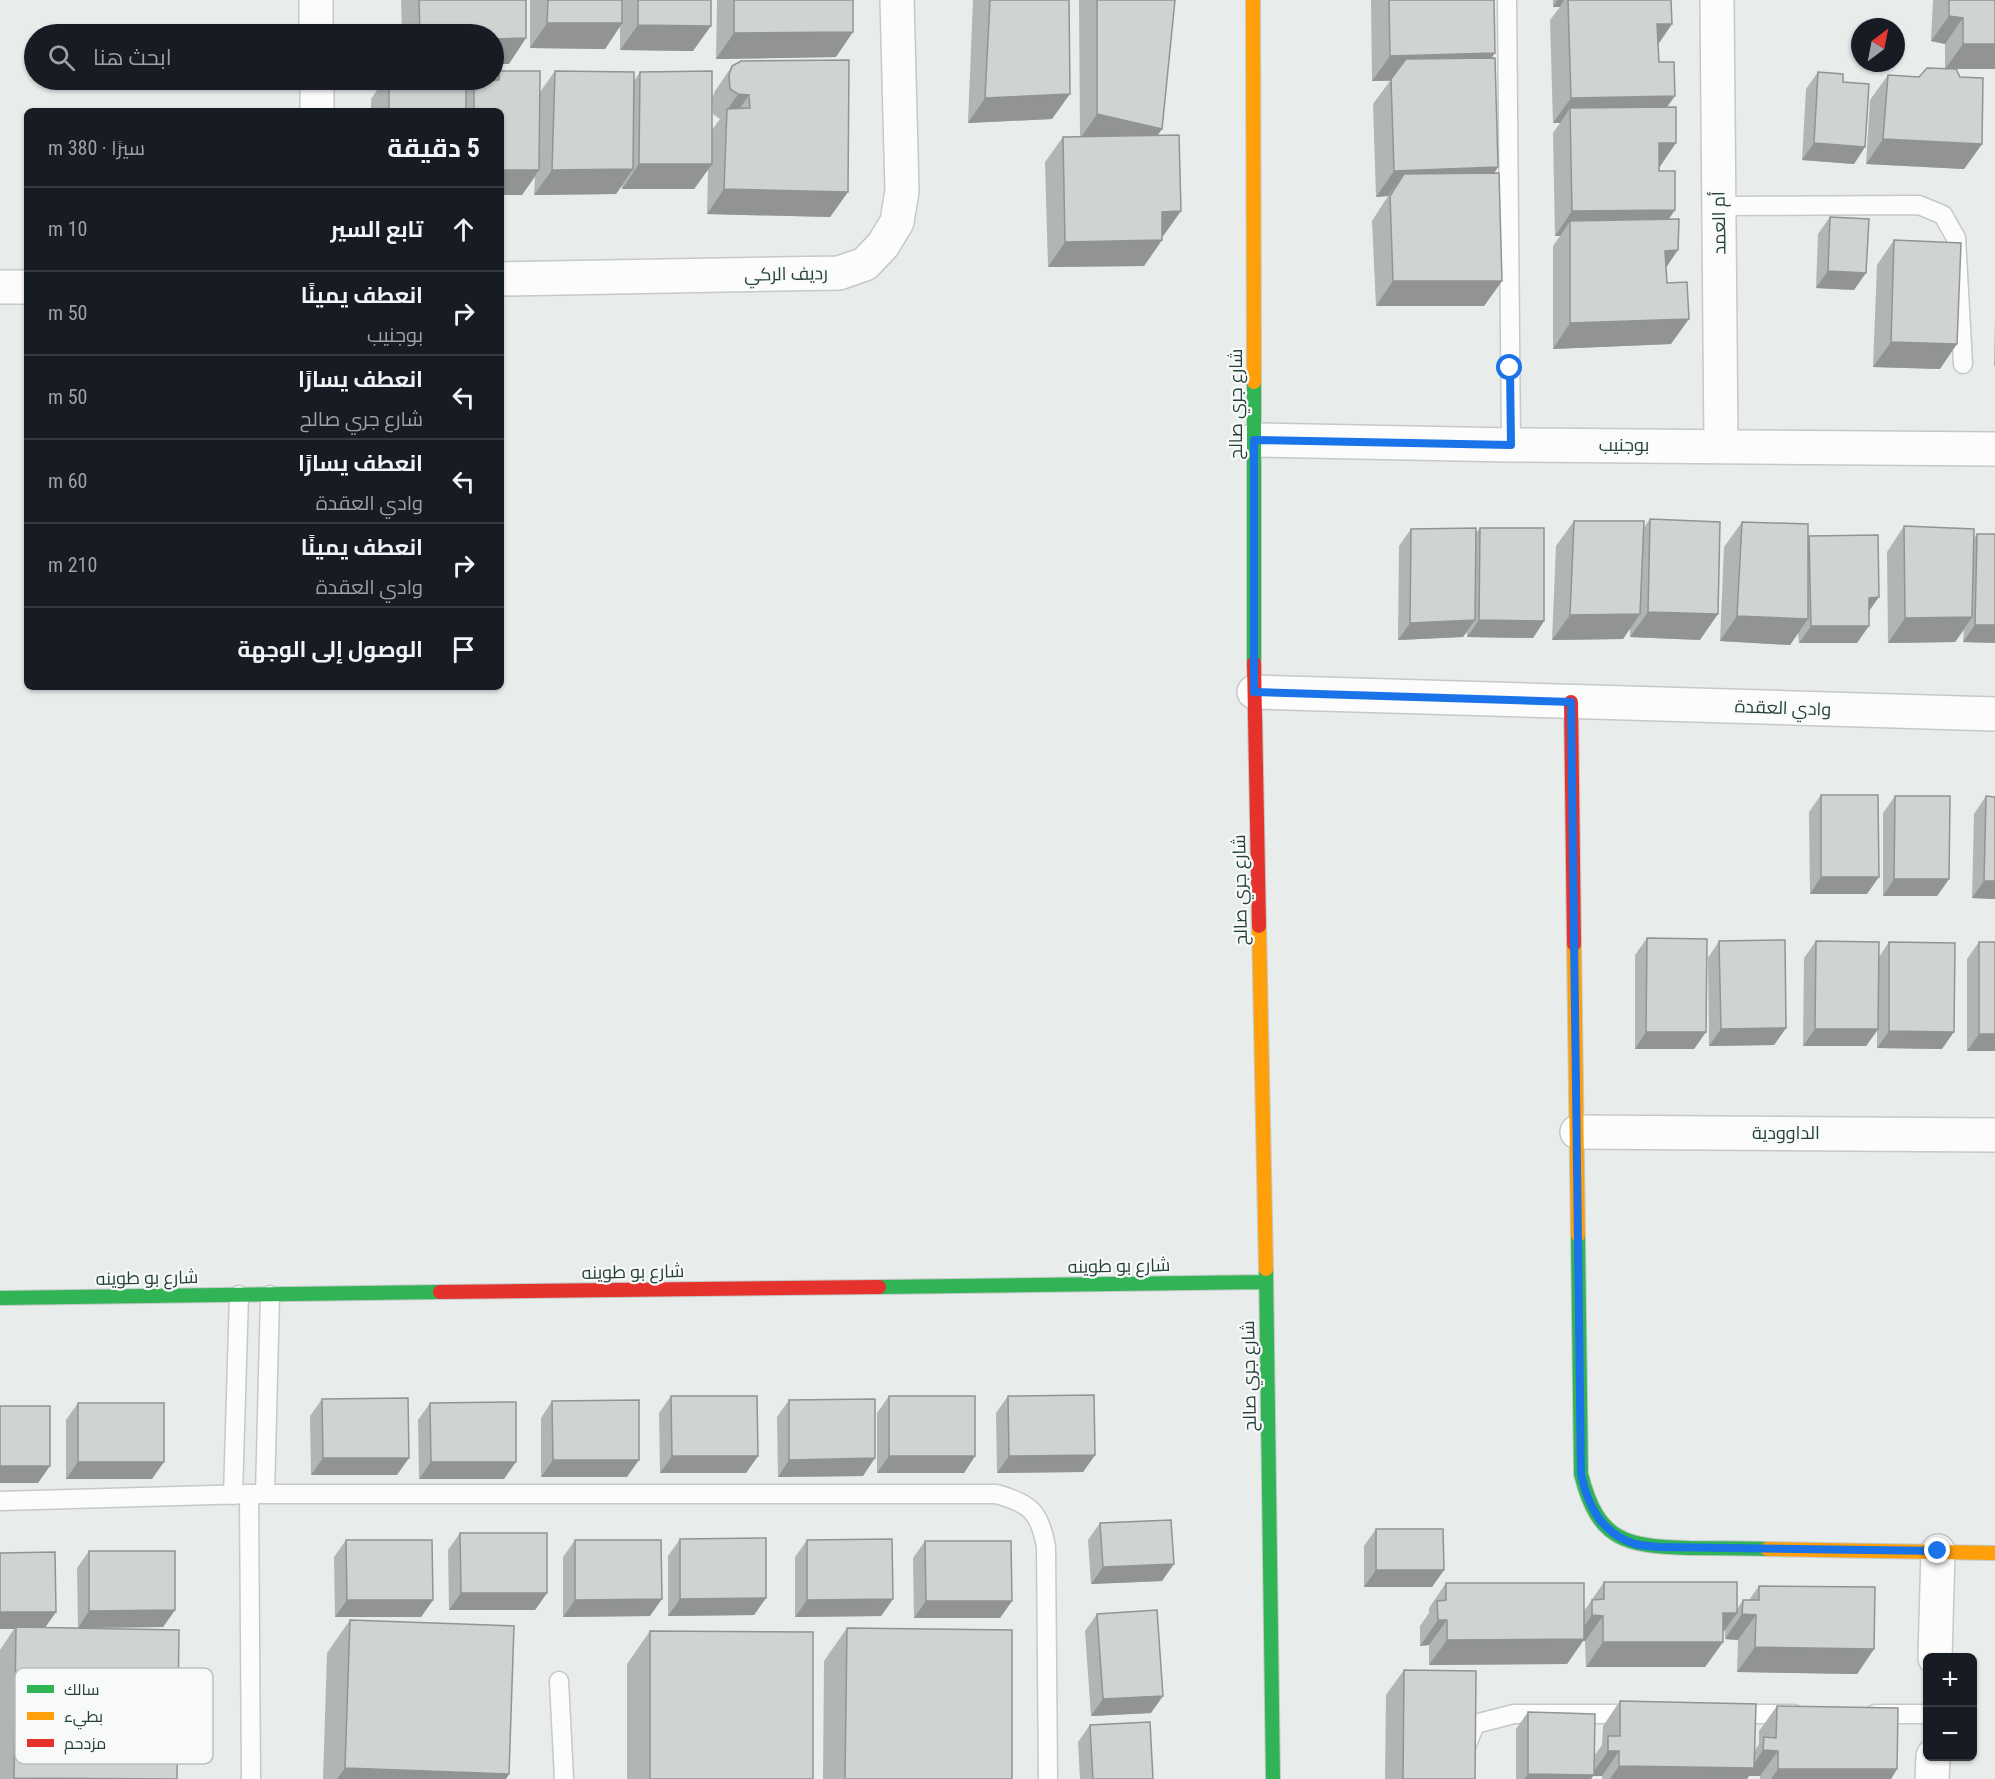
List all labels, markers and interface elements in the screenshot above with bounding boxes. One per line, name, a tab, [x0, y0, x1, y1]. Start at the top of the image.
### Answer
north arrow	[1851, 18, 1905, 72]
search box	[24, 24, 504, 90]
icon: search	[45, 41, 78, 74]
text: ابحث هنا	[93, 45, 172, 70]
text: 5 دقيقة	[387, 133, 480, 163]
text: سيرًا · 380 m	[48, 136, 145, 160]
street label: أم العمد	[1707, 191, 1732, 255]
icon: ahead	[447, 213, 480, 246]
text: 10 m	[48, 217, 87, 241]
text: تابع السير	[330, 217, 423, 242]
street label: رديف الركي	[744, 262, 828, 289]
text: انعطف يمينًا	[301, 283, 423, 308]
icon: right	[447, 297, 480, 330]
text: 50 m	[48, 301, 87, 325]
text: بوجنيب	[367, 323, 423, 347]
street label: شارع جري صالح	[1225, 349, 1250, 459]
route start	[1496, 354, 1522, 380]
text: انعطف يسارًا	[298, 367, 423, 392]
icon: left	[447, 381, 480, 414]
text: 50 m	[48, 385, 87, 409]
text: شارع جري صالح	[300, 407, 423, 431]
street label: بوجنيب	[1599, 434, 1649, 456]
text: انعطف يسارًا	[298, 451, 423, 476]
icon: left	[447, 465, 480, 498]
text: 60 m	[48, 469, 87, 493]
text: وادي العقدة	[316, 491, 423, 515]
text: انعطف يمينًا	[301, 535, 423, 560]
icon: right	[447, 549, 480, 582]
text: 210 m	[48, 553, 97, 577]
text: وادي العقدة	[316, 575, 423, 599]
icon: arrive	[447, 633, 480, 666]
text: الوصول إلى الوجهة	[238, 637, 423, 662]
street label: وادي العقدة	[1734, 695, 1832, 724]
street label: شارع جري صالح	[1228, 834, 1255, 946]
street label: الداوودية	[1752, 1122, 1820, 1144]
street label: شارع بو طوينه	[1068, 1254, 1171, 1279]
street label: شارع بو طوينه	[582, 1260, 685, 1285]
street label: شارع بو طوينه	[96, 1266, 199, 1291]
street label: شارع جري صالح	[1237, 1320, 1264, 1432]
route end	[1924, 1537, 1950, 1563]
map controls	[1923, 1653, 1977, 1761]
button: +	[1923, 1653, 1977, 1707]
legend	[15, 1668, 213, 1764]
text: سالك	[64, 1680, 99, 1699]
text: بطيء	[64, 1707, 103, 1730]
button: −	[1923, 1707, 1977, 1761]
text: مزدحم	[64, 1734, 106, 1755]

